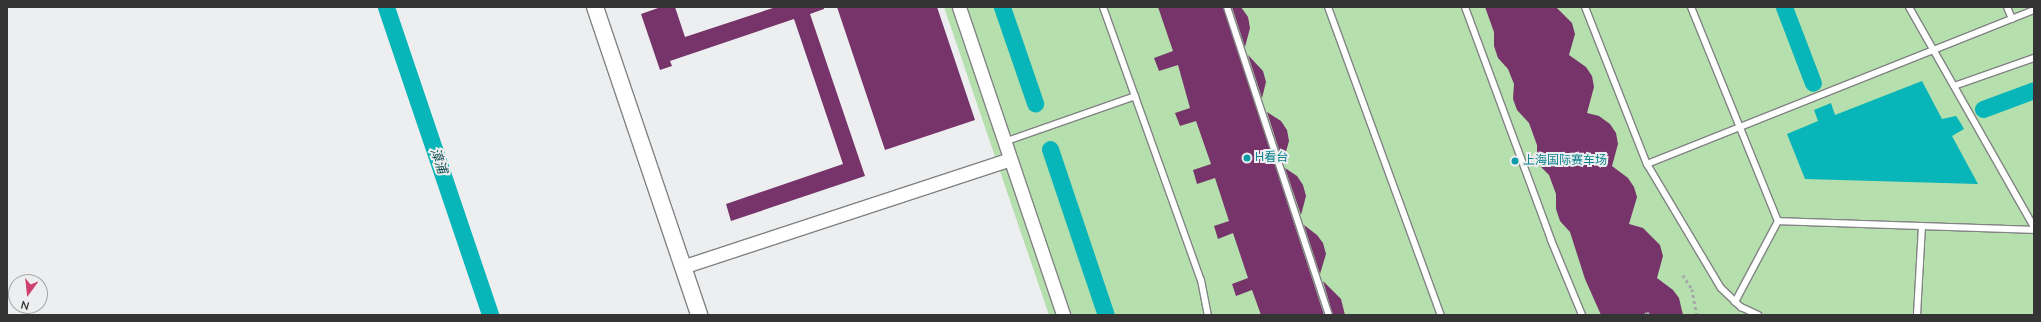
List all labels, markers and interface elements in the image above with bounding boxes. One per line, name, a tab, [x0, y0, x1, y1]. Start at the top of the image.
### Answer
water label: 漳浦	[426, 146, 450, 176]
place label: H看台	[1255, 151, 1288, 165]
marker: H看台	[1242, 153, 1252, 163]
place label: 上海国际赛车场	[1523, 154, 1607, 168]
marker: 上海国际赛车场	[1510, 156, 1520, 166]
north arrow	[8, 274, 48, 314]
text: N	[19, 297, 31, 313]

